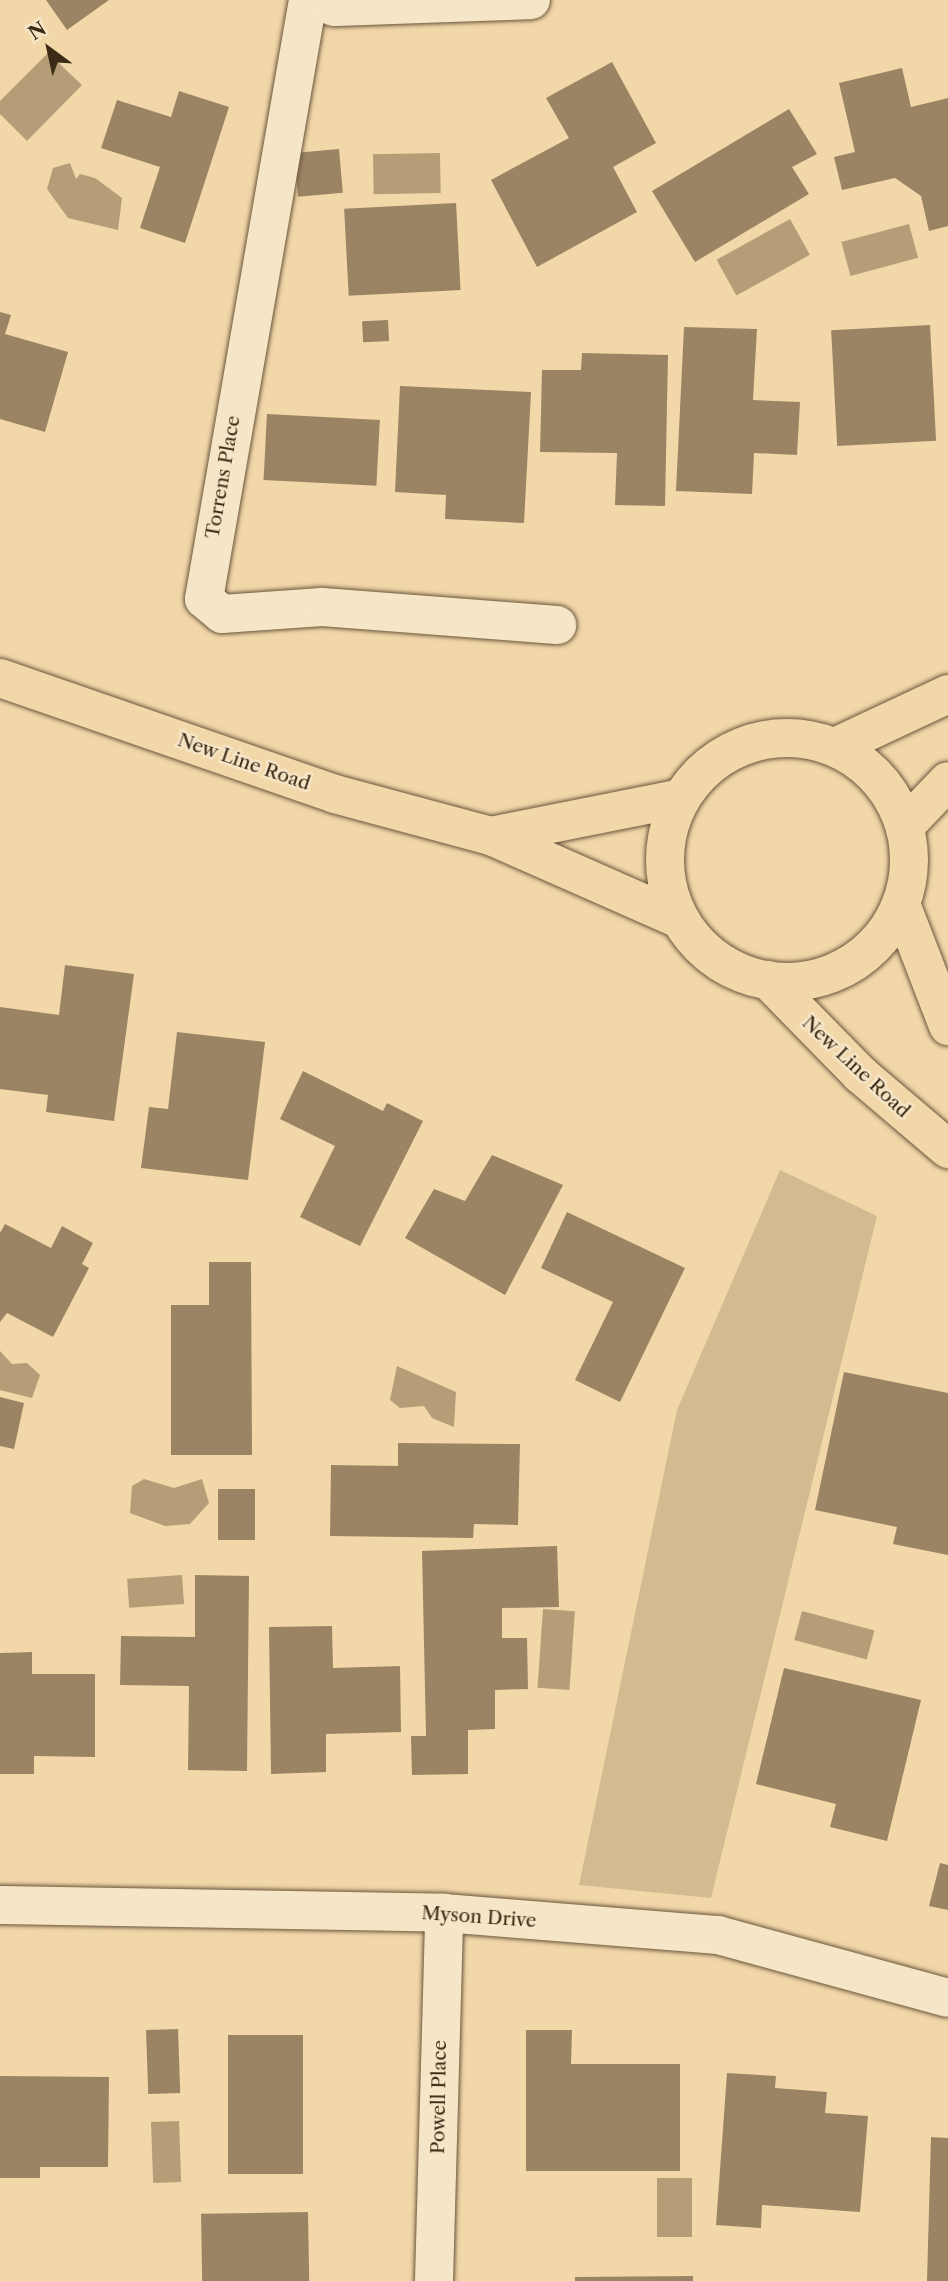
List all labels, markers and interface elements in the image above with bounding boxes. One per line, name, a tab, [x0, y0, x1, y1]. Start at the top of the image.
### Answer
north arrow	[14, 14, 84, 84]
text: N	[24, 17, 50, 45]
street label: Torrens Place	[201, 414, 245, 540]
street label: New Line Road	[174, 729, 314, 795]
street label: New Line Road	[797, 1011, 915, 1123]
street label: Myson Drive	[421, 1902, 537, 1932]
street label: Powell Place	[427, 2040, 451, 2154]

